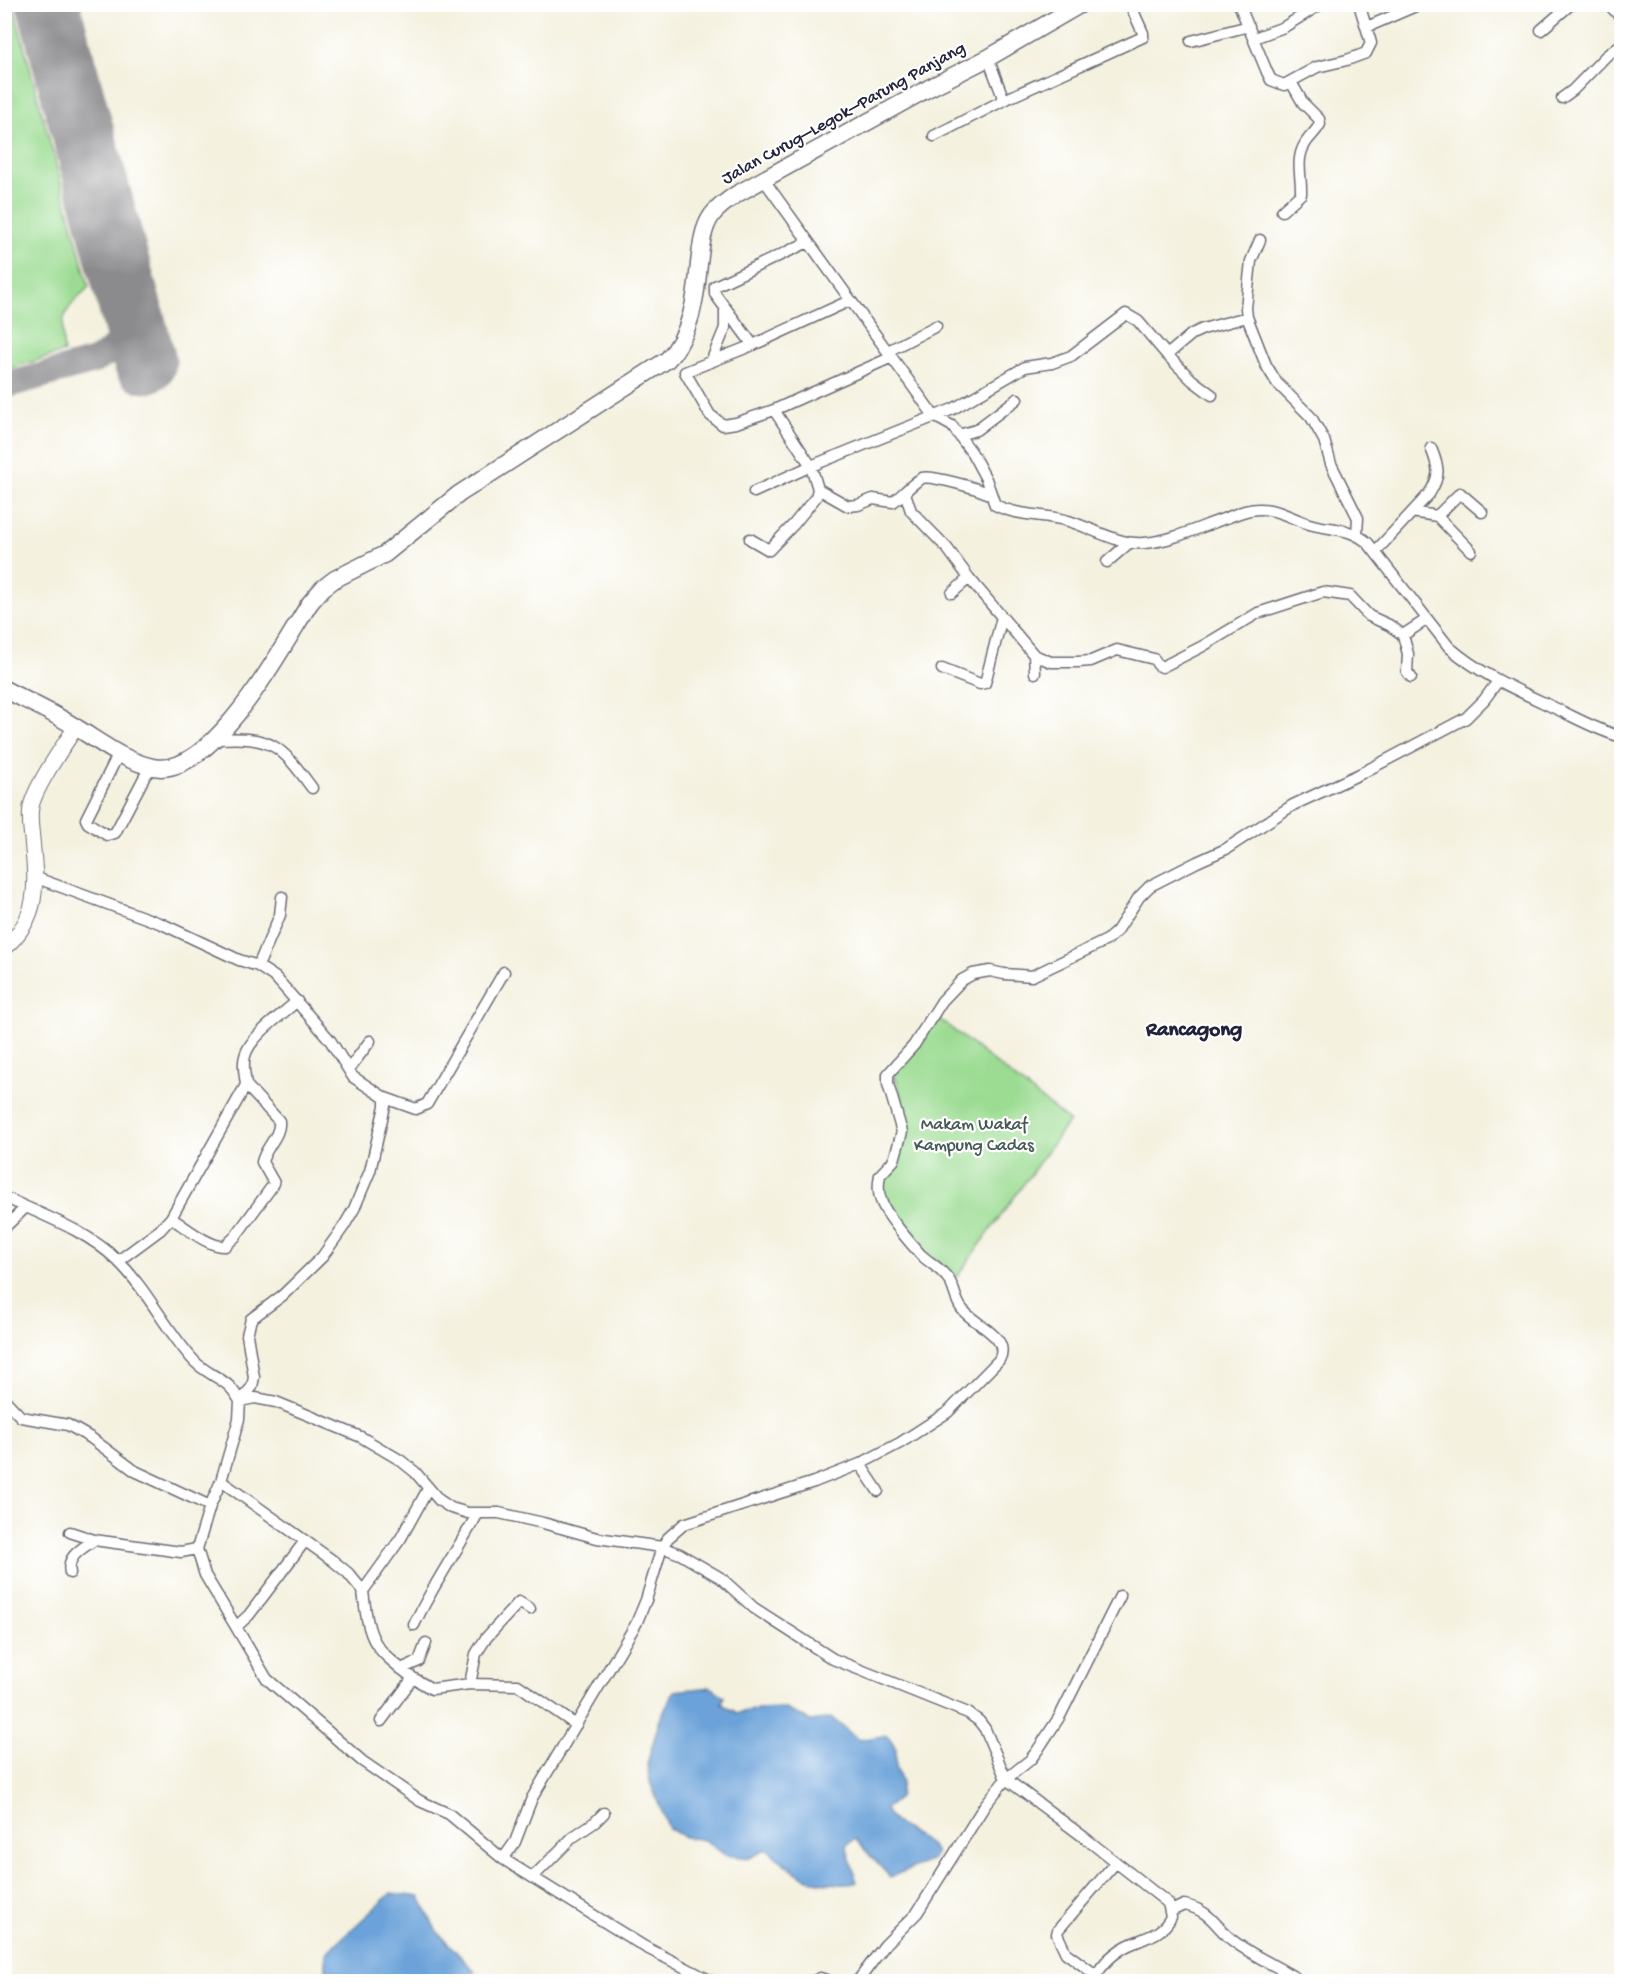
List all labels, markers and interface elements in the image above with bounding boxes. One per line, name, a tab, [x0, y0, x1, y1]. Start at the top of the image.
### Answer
street label: Jalan Curug–Legok–Parung Panjang	[718, 38, 970, 190]
district label: Rancagong	[1145, 1019, 1242, 1044]
park label: Makam Wakaf Kampung Cadas	[914, 1115, 1035, 1157]

